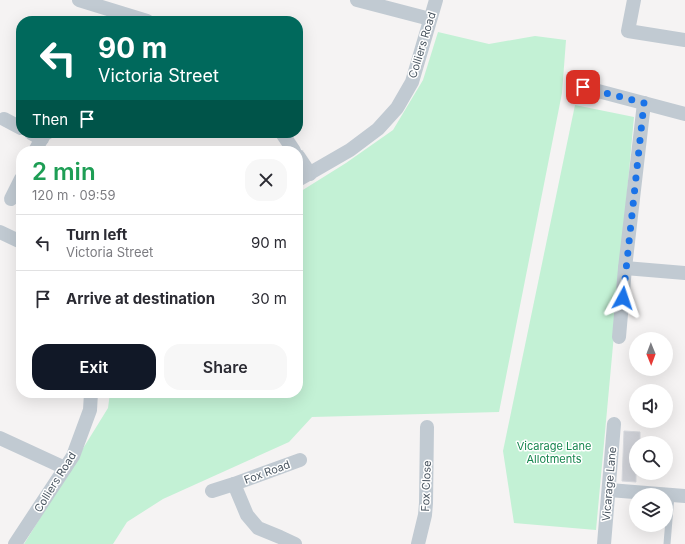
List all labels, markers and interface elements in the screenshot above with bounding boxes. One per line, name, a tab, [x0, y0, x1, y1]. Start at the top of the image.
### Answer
street label: Colliers Road	[405, 10, 439, 80]
text: 90 m	[98, 31, 167, 65]
icon: left	[32, 32, 84, 84]
text: Victoria Street	[98, 65, 219, 86]
pin	[566, 70, 600, 104]
icon: arrive	[572, 76, 594, 98]
icon: arrive	[76, 108, 98, 130]
text: Then	[32, 110, 68, 129]
text: 2 min	[32, 157, 96, 186]
button: close	[245, 159, 287, 201]
text: 120 m · 09:59	[32, 187, 116, 203]
text: Turn left	[66, 225, 127, 244]
icon: left	[32, 232, 54, 254]
text: 90 m	[251, 233, 287, 252]
text: Victoria Street	[66, 244, 153, 260]
position arrow	[602, 277, 644, 319]
icon: arrive	[32, 288, 54, 310]
text: Arrive at destination	[66, 289, 215, 308]
text: 30 m	[251, 289, 287, 308]
north arrow	[629, 332, 673, 376]
map controls	[629, 332, 673, 532]
button: Exit	[32, 344, 156, 390]
button: Share	[164, 344, 287, 390]
button: sound	[629, 384, 673, 428]
button: search	[629, 436, 673, 480]
park label: Vicarage Lane Allotments	[517, 439, 591, 466]
street label: Vicarage Lane	[599, 446, 619, 522]
street label: Colliers Road	[31, 449, 79, 515]
street label: Fox Road	[242, 457, 292, 487]
street label: Fox Close	[418, 460, 434, 512]
button: layers	[629, 488, 673, 532]

